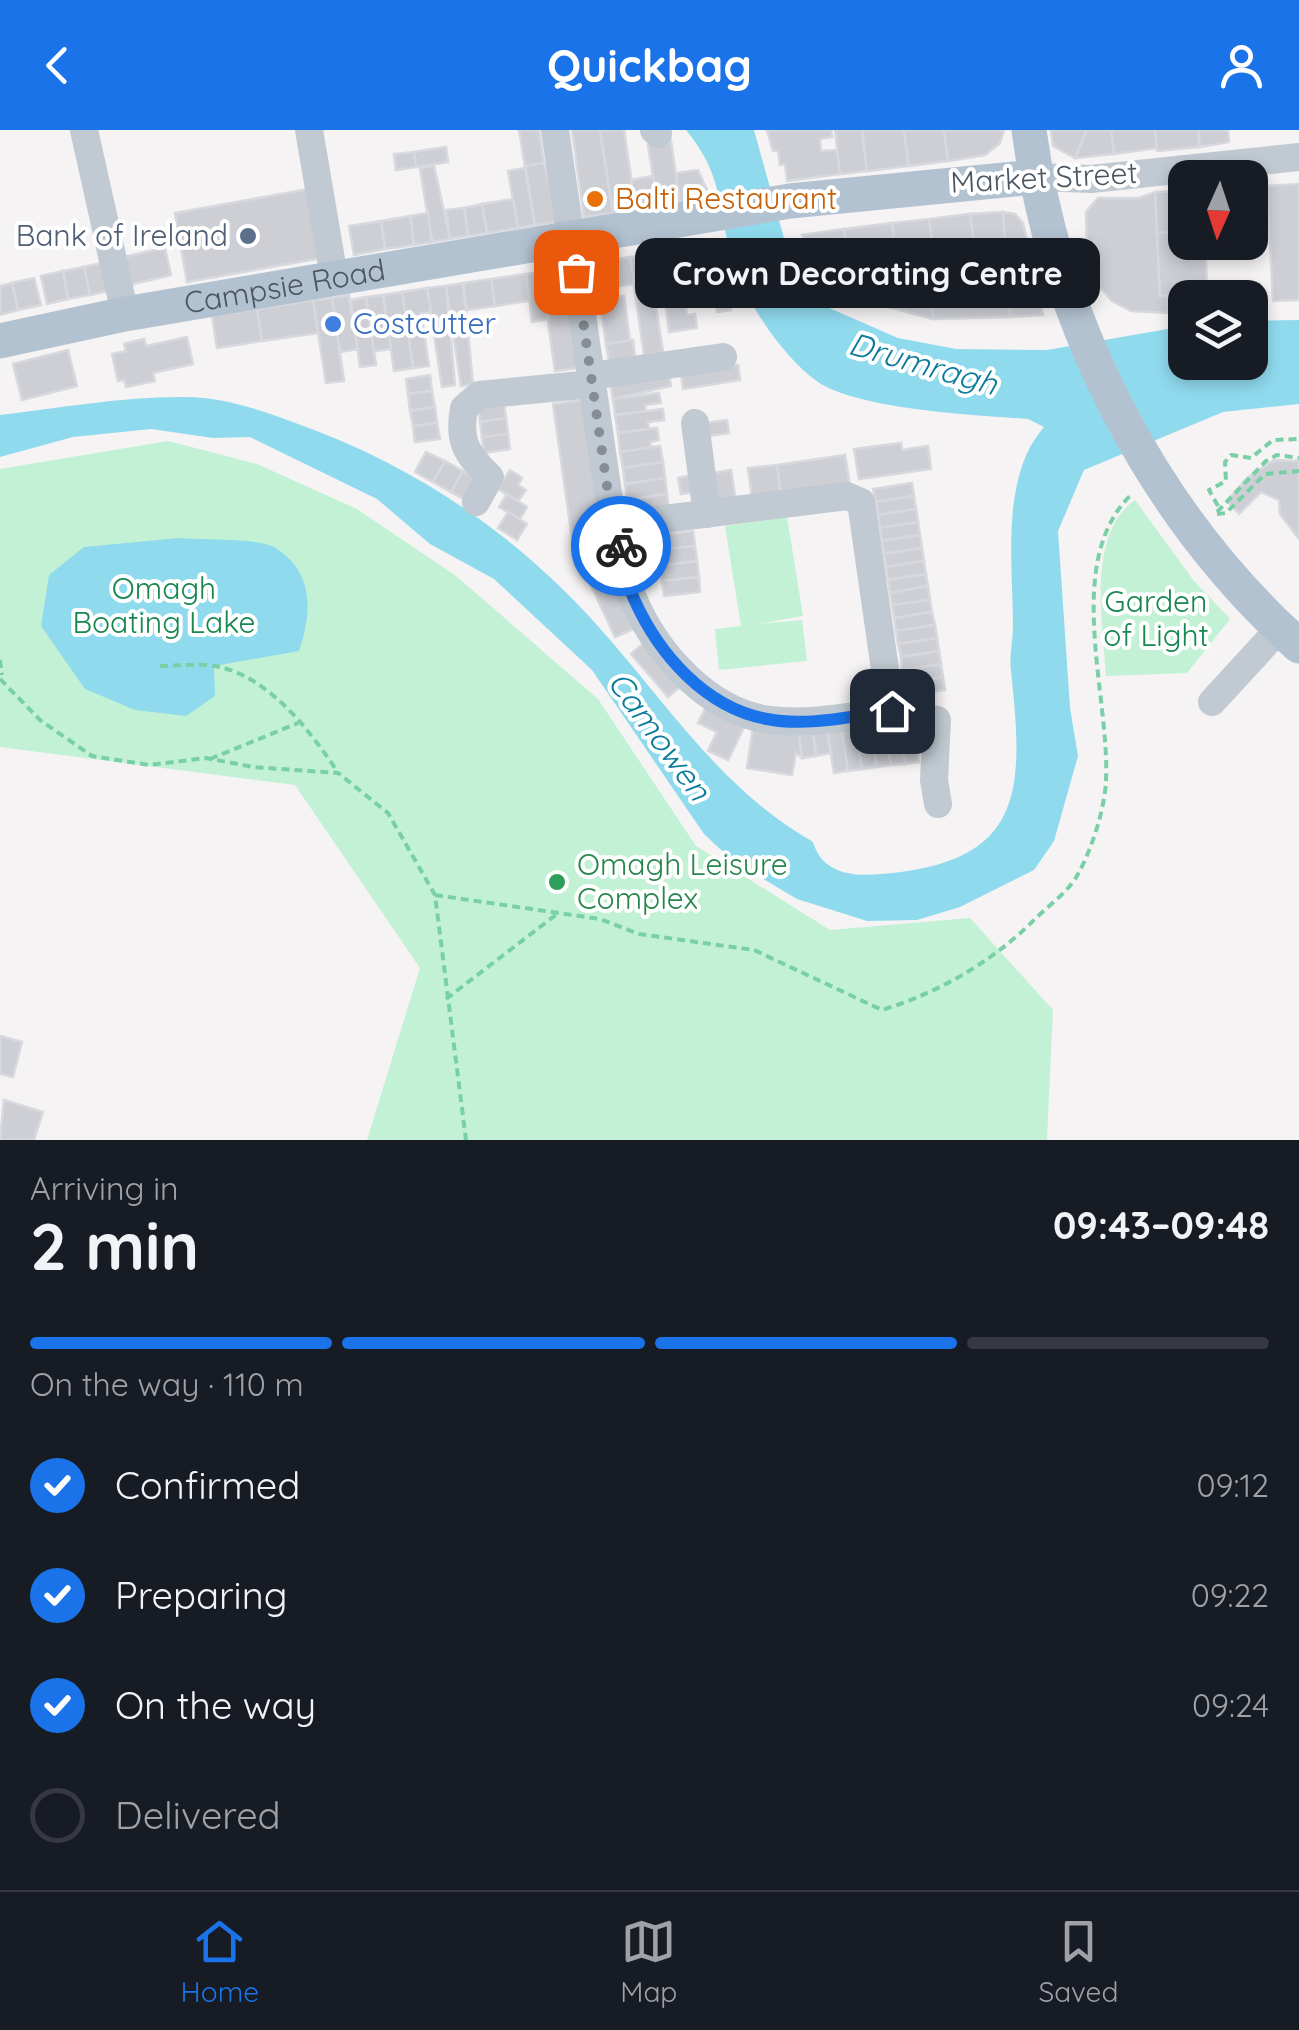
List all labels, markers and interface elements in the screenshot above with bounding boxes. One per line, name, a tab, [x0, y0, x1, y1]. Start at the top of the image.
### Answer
text: Quickbag	[547, 37, 752, 93]
icon: back	[30, 38, 85, 93]
icon: person	[1214, 38, 1269, 93]
street label: Market Street	[949, 153, 1138, 201]
north arrow	[1168, 160, 1268, 260]
map controls	[1168, 160, 1268, 380]
place label: Balti Restaurant	[615, 179, 837, 217]
marker: Balti Restaurant	[584, 188, 606, 210]
place label: Bank of Ireland	[16, 216, 228, 254]
marker: Bank of Ireland	[237, 225, 259, 247]
pin	[534, 230, 619, 315]
callout: Crown Decorating Centre	[636, 237, 1101, 307]
icon: bag	[549, 245, 604, 300]
street label: Campsie Road	[181, 250, 388, 322]
text: Crown Decorating Centre	[672, 253, 1063, 293]
button: layers	[1168, 280, 1268, 380]
place label: Costcutter	[353, 304, 497, 342]
marker: Costcutter	[322, 313, 344, 335]
water label: Drumragh	[845, 323, 1003, 403]
courier	[571, 496, 671, 596]
icon: bike	[594, 519, 649, 574]
park label: Omagh Boating Lake	[72, 569, 256, 641]
park label: Garden of Light	[1103, 582, 1209, 654]
water label: Camowen	[600, 663, 721, 809]
pin	[850, 669, 935, 754]
icon: home	[865, 684, 920, 739]
place label: Omagh Leisure Complex	[577, 845, 788, 917]
marker: Omagh Leisure Complex	[546, 871, 568, 893]
text: Arriving in	[30, 1168, 179, 1208]
text: 09:43–09:48	[1053, 1201, 1269, 1249]
text: 2 min	[30, 1205, 199, 1286]
text: On the way · 110 m	[30, 1364, 304, 1404]
icon: check	[30, 1458, 85, 1513]
text: Confirmed	[115, 1461, 300, 1509]
text: 09:12	[1197, 1465, 1269, 1505]
icon: check	[30, 1568, 85, 1623]
text: Preparing	[115, 1571, 287, 1619]
text: 09:22	[1191, 1575, 1269, 1615]
icon: check	[30, 1678, 85, 1733]
text: On the way	[115, 1681, 316, 1729]
text: 09:24	[1192, 1685, 1269, 1725]
text: Delivered	[115, 1791, 281, 1839]
tab: Home	[181, 1914, 259, 2009]
tab: Map	[620, 1914, 677, 2009]
tab: Saved	[1039, 1914, 1118, 2009]

